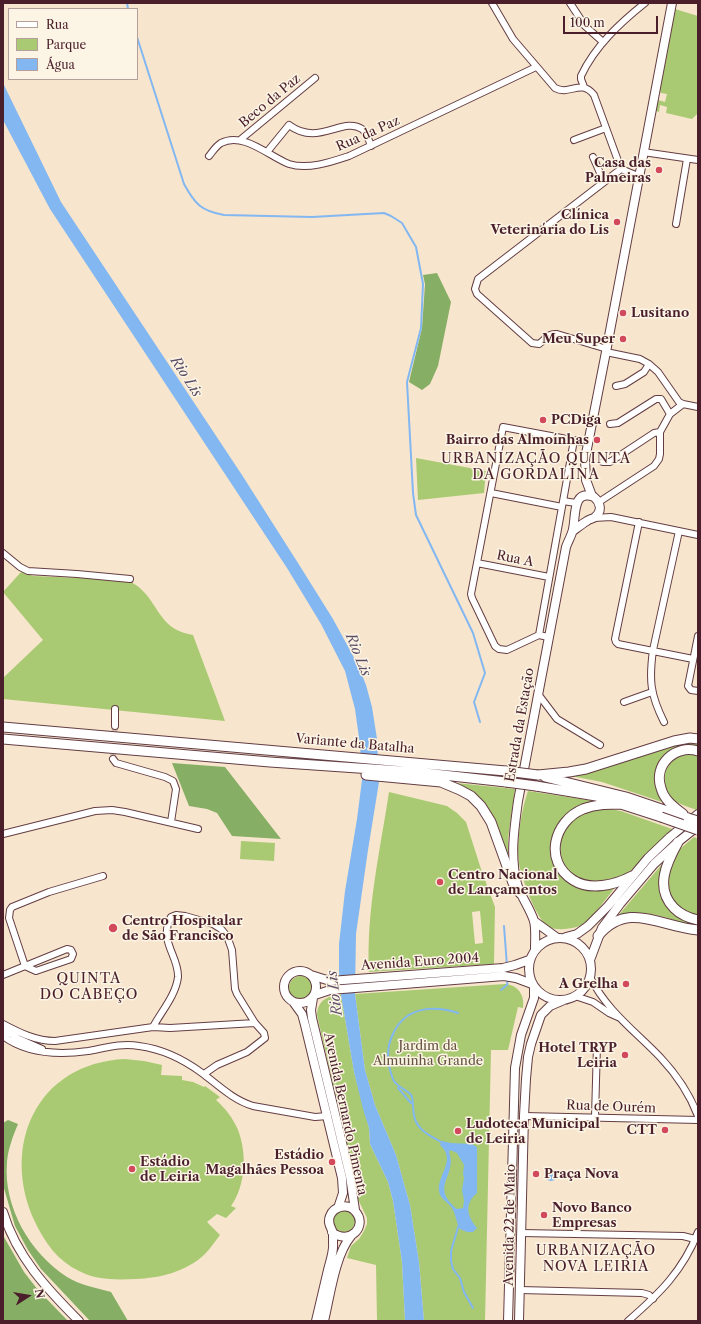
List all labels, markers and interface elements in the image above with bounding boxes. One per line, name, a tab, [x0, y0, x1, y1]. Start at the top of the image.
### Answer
legend	[8, 8, 138, 80]
scale bar	[565, 8, 660, 34]
text: 100 m	[570, 15, 605, 30]
text: Rua	[46, 17, 69, 32]
text: Parque	[46, 37, 86, 52]
text: Água	[46, 57, 75, 72]
street label: Beco da Paz	[236, 71, 304, 131]
street label: Rua da Paz	[334, 113, 402, 155]
place label: Casa das Palmeiras	[585, 155, 651, 186]
marker: Casa das Palmeiras	[654, 165, 664, 175]
place label: Clínica Veterinária do Lis	[490, 207, 609, 238]
marker: Clínica Veterinária do Lis	[612, 217, 622, 227]
place label: Lusitano	[631, 305, 689, 321]
marker: Lusitano	[618, 308, 628, 318]
place label: Meu Super	[542, 331, 615, 347]
marker: Meu Super	[618, 334, 628, 344]
water label: Rio Lis	[167, 353, 205, 401]
place label: PCDiga	[551, 412, 601, 428]
marker: PCDiga	[538, 415, 548, 425]
place label: Bairro das Almoínhas	[446, 432, 589, 448]
marker: Bairro das Almoínhas	[592, 435, 602, 445]
district label: URBANIZAÇÃO QUINTA DA GORDALINA	[441, 451, 631, 484]
street label: Rua A	[495, 548, 535, 570]
water label: Rio Lis	[342, 631, 374, 679]
street label: Estrada da Estação	[502, 667, 538, 783]
street label: Variante da Batalha	[295, 731, 415, 757]
place label: Centro Nacional de Lançamentos	[448, 867, 558, 898]
marker: Centro Nacional de Lançamentos	[435, 877, 445, 887]
place label: Centro Hospitalar de São Francisco	[122, 913, 242, 944]
marker: Centro Hospitalar de São Francisco	[107, 922, 119, 934]
street label: Avenida Euro 2004	[360, 950, 480, 974]
water label: Rio Lis	[324, 969, 346, 1017]
district label: QUINTA DO CABEÇO	[40, 971, 138, 1004]
place label: A Grelha	[559, 976, 618, 992]
marker: A Grelha	[621, 979, 631, 989]
street label: Avenida Bernardo Pimenta	[320, 1031, 370, 1197]
park label: Jardim da Almuinha Grande	[373, 1038, 483, 1069]
place label: Hotel TRYP Leiria	[538, 1040, 617, 1071]
marker: Hotel TRYP Leiria	[620, 1050, 630, 1060]
street label: Rua de Ourém	[566, 1098, 656, 1116]
place label: Ludoteca Municipal de Leiria	[466, 1116, 600, 1147]
place label: CTT	[627, 1122, 657, 1138]
marker: CTT	[660, 1125, 670, 1135]
marker: Ludoteca Municipal de Leiria	[453, 1126, 463, 1136]
place label: Estádio Magalhães Pessoa	[206, 1147, 324, 1178]
place label: Estádio de Leiria	[140, 1154, 200, 1185]
marker: Estádio Magalhães Pessoa	[327, 1157, 337, 1167]
marker: Estádio de Leiria	[127, 1164, 137, 1174]
street label: Avenida 22 de Maio	[501, 1164, 519, 1286]
place label: Praça Nova	[544, 1166, 619, 1182]
marker: Praça Nova	[531, 1169, 541, 1179]
place label: Novo Banco Empresas	[552, 1200, 632, 1231]
marker: Novo Banco Empresas	[539, 1210, 549, 1220]
district label: URBANIZAÇÃO NOVA LEIRIA	[536, 1243, 656, 1276]
north arrow	[8, 1276, 48, 1316]
text: N	[32, 1287, 48, 1300]

